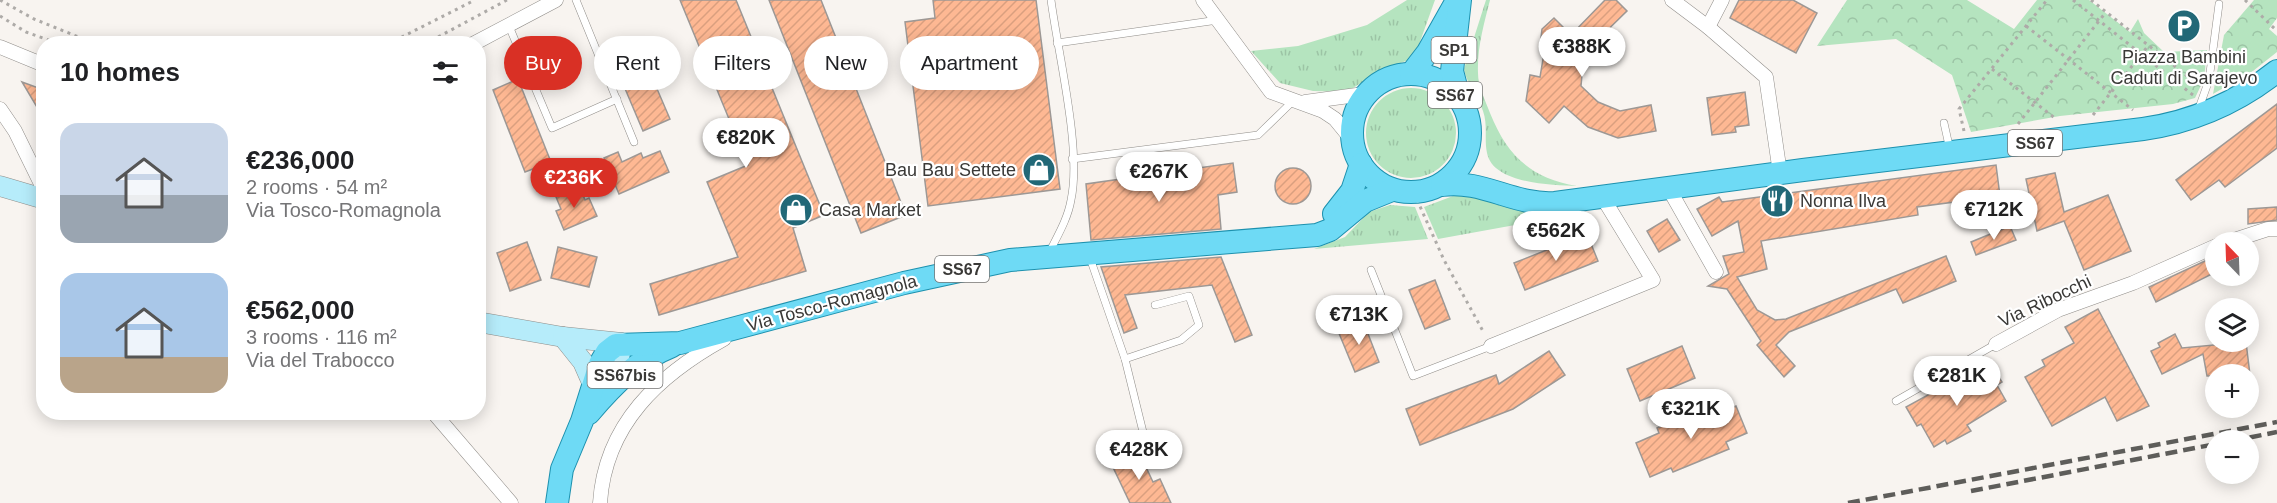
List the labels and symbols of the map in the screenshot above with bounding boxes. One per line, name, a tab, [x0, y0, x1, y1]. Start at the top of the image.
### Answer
parking icon: Piazza Bambini Caduti di Sarajevo	[2166, 8, 2202, 44]
pin: €388K	[1540, 27, 1624, 78]
road number: SP1	[1432, 37, 1476, 63]
place label: Piazza Bambini Caduti di Sarajevo	[2110, 47, 2258, 88]
road number: SS67	[1428, 82, 1482, 108]
pin: €820K	[704, 118, 788, 169]
road number: SS67	[2008, 130, 2062, 156]
shop icon: Bau Bau Settete	[1021, 152, 1057, 188]
pin: €267K	[1117, 152, 1201, 203]
pin: €236K	[532, 158, 616, 209]
place label: Bau Bau Settete	[885, 160, 1016, 180]
restaurant icon: Nonna Ilva	[1759, 183, 1795, 219]
pin: €712K	[1952, 190, 2036, 241]
place label: Nonna Ilva	[1800, 191, 1887, 211]
shop icon: Casa Market	[778, 192, 814, 228]
place label: Casa Market	[819, 200, 921, 220]
pin: €562K	[1514, 211, 1598, 262]
north arrow	[2205, 232, 2259, 286]
road number: SS67	[935, 256, 989, 282]
street label: Via Tosco-Romagnola	[745, 270, 920, 335]
street label: Via Ribocchi	[1996, 271, 2094, 331]
pin: €713K	[1317, 295, 1401, 346]
pin: €281K	[1915, 356, 1999, 407]
road number: SS67bis	[588, 362, 662, 388]
pin: €321K	[1649, 389, 1733, 440]
pin: €428K	[1097, 430, 1181, 481]

